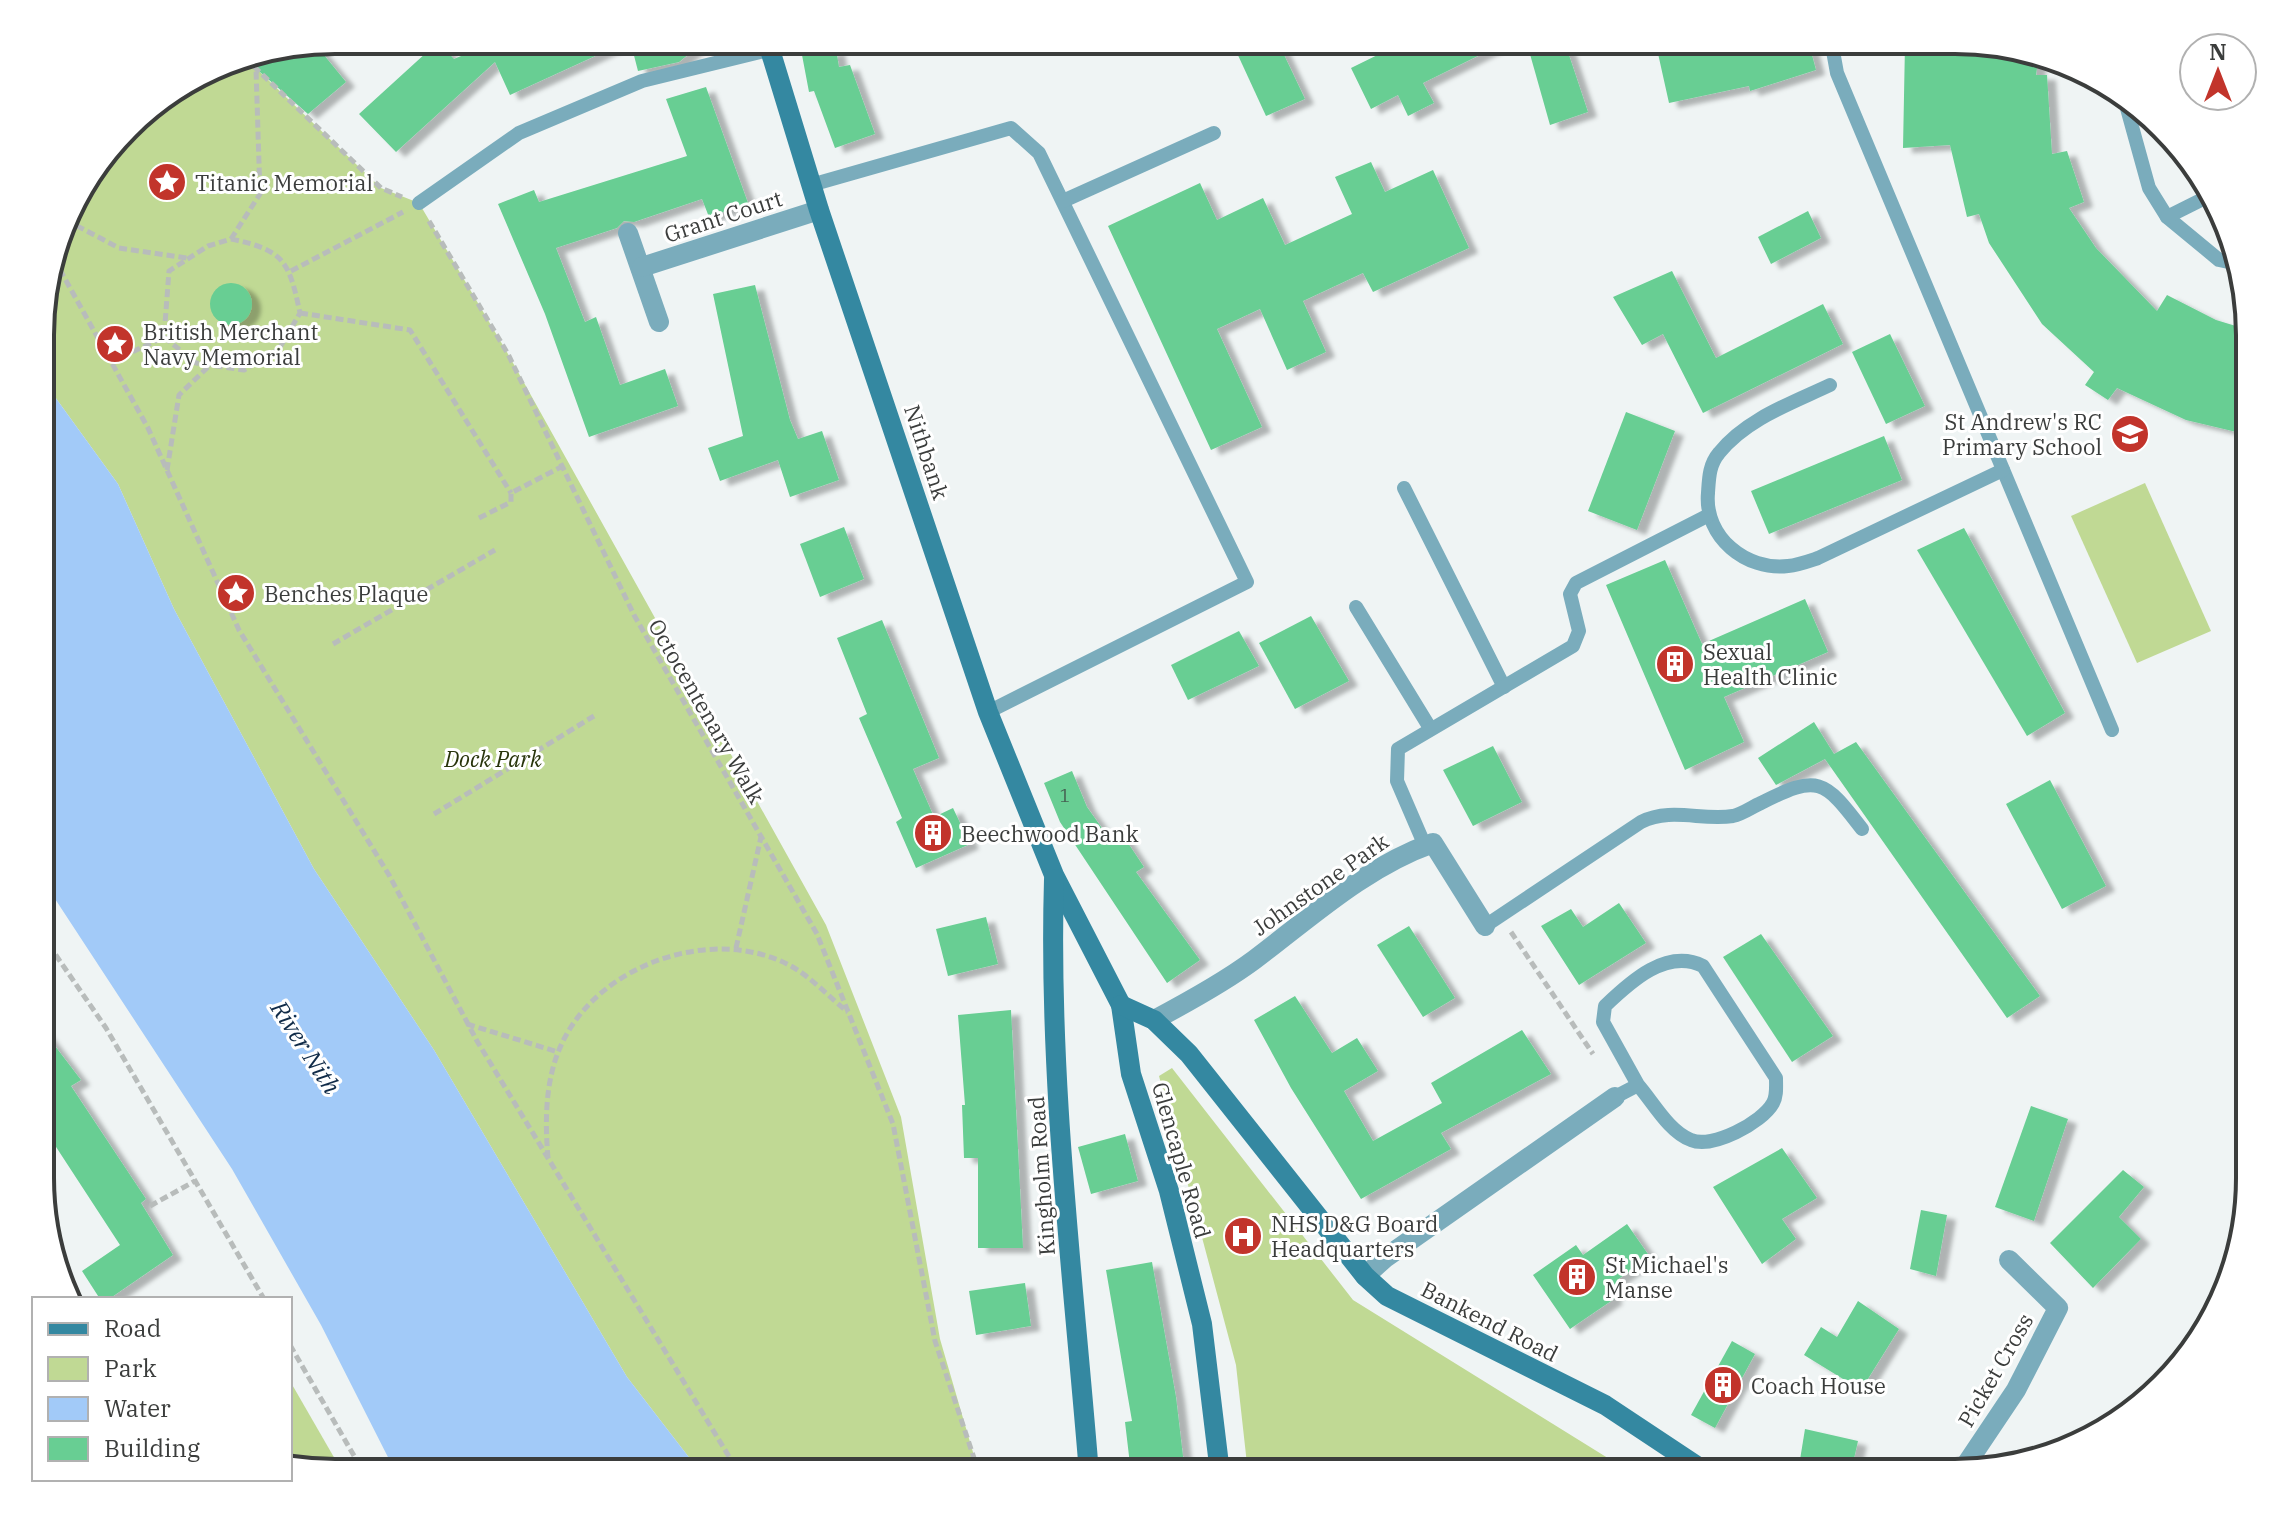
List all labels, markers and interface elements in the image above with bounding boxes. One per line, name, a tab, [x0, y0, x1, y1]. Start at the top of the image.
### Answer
north arrow	[2178, 32, 2258, 112]
text: N	[2209, 37, 2227, 66]
place icon: Titanic Memorial	[146, 161, 188, 203]
place label: Titanic Memorial	[195, 168, 373, 197]
street label: Grant Court	[660, 183, 786, 249]
place label: British Merchant Navy Memorial	[143, 317, 319, 371]
place icon: British Merchant Navy Memorial	[94, 323, 136, 365]
street label: Nithbank	[898, 401, 956, 503]
place label: St Andrew's RC Primary School	[1942, 407, 2102, 461]
school or university icon: St Andrew's RC Primary School	[2109, 413, 2151, 455]
place icon: Benches Plaque	[215, 572, 257, 614]
place label: Benches Plaque	[264, 579, 428, 608]
street label: Octocentenary Walk	[642, 613, 772, 809]
place label: Sexual Health Clinic	[1703, 637, 1838, 691]
building icon: Sexual Health Clinic	[1654, 643, 1696, 685]
park label: Dock Park	[443, 744, 542, 773]
house number: 1	[1060, 784, 1070, 807]
building icon: Beechwood Bank	[912, 812, 954, 854]
place label: Beechwood Bank	[961, 819, 1139, 848]
street label: Johnstone Park	[1246, 826, 1394, 942]
water label: River Nith	[263, 993, 348, 1100]
street label: Glencaple Road	[1146, 1079, 1218, 1241]
street label: Kingholm Road	[1021, 1095, 1061, 1257]
place label: NHS D&G Board Headquarters	[1271, 1209, 1438, 1263]
hospital icon: NHS D&G Board Headquarters	[1222, 1215, 1264, 1257]
place label: St Michael's Manse	[1605, 1250, 1728, 1304]
building icon: St Michael's Manse	[1556, 1256, 1598, 1298]
street label: Bankend Road	[1417, 1274, 1563, 1368]
legend	[32, 1297, 292, 1481]
street label: Picket Cross	[1951, 1308, 2039, 1432]
text: Road	[104, 1312, 161, 1344]
text: Park	[104, 1352, 156, 1384]
building icon: Coach House	[1702, 1364, 1744, 1406]
place label: Coach House	[1751, 1371, 1886, 1400]
text: Water	[104, 1392, 171, 1424]
text: Building	[104, 1432, 200, 1464]

